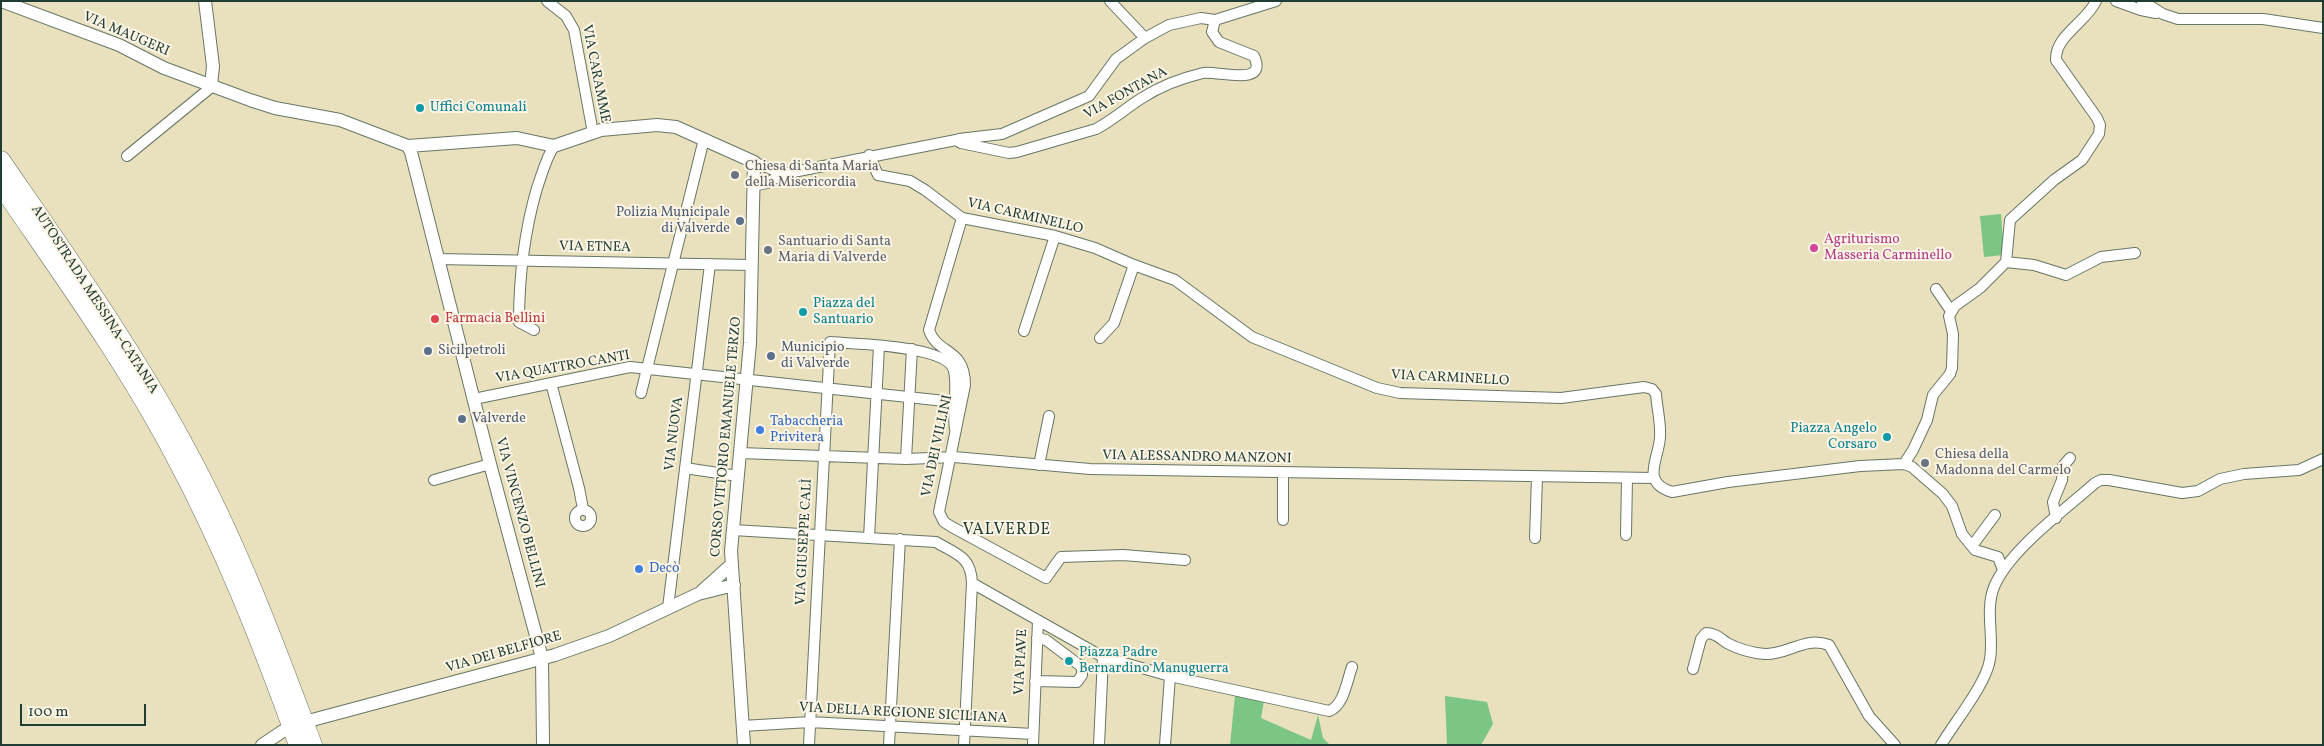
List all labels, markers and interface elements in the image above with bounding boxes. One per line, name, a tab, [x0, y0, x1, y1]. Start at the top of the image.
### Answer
street label: VIA MAUGERI	[80, 9, 172, 61]
street label: VIA CARAMME	[577, 23, 613, 125]
street label: VIA FONTANA	[1081, 64, 1171, 124]
place label: Uffici Comunali	[430, 100, 527, 116]
marker: Uffici Comunali	[414, 102, 426, 114]
place label: Chiesa di Santa Maria della Misericordia	[745, 159, 879, 192]
marker: Chiesa di Santa Maria della Misericordia	[729, 169, 741, 181]
street label: VIA CARMINELLO	[966, 196, 1084, 238]
street label: AUTOSTRADA MESSINA-CATANIA	[27, 203, 161, 397]
place label: Polizia Municipale di Valverde	[616, 205, 730, 238]
marker: Polizia Municipale di Valverde	[734, 215, 746, 227]
place label: Agriturismo Masseria Carminello	[1824, 232, 1952, 264]
place label: Santuario di Santa Maria di Valverde	[778, 234, 891, 266]
street label: VIA ETNEA	[559, 239, 631, 257]
marker: Agriturismo Masseria Carminello	[1808, 242, 1820, 254]
marker: Santuario di Santa Maria di Valverde	[762, 244, 774, 256]
place label: Piazza del Santuario	[813, 296, 875, 328]
marker: Piazza del Santuario	[797, 306, 809, 318]
place label: Farmacia Bellini	[445, 311, 545, 327]
marker: Farmacia Bellini	[429, 313, 441, 325]
street label: CORSO VITTORIO EMANUELE TERZO	[708, 316, 746, 558]
place label: Municipio di Valverde	[781, 340, 850, 372]
place label: Sicilpetroli	[438, 343, 506, 359]
marker: Sicilpetroli	[422, 345, 434, 357]
street label: VIA QUATTRO CANTI	[495, 348, 631, 388]
marker: Municipio di Valverde	[765, 350, 777, 362]
street label: VIA CARMINELLO	[1391, 368, 1509, 390]
street label: VIA DEI VILLINI	[919, 393, 957, 499]
street label: VIA NUOVA	[662, 396, 688, 472]
place label: Valverde	[472, 411, 526, 427]
marker: Valverde	[456, 413, 468, 425]
place label: Tabaccheria Privitera	[770, 414, 843, 447]
place label: Piazza Angelo Corsaro	[1790, 421, 1877, 454]
marker: Tabaccheria Privitera	[754, 424, 766, 436]
marker: Piazza Angelo Corsaro	[1881, 431, 1893, 443]
street label: VIA VINCENZO BELLINI	[491, 436, 547, 590]
place label: Chiesa della Madonna del Carmelo	[1935, 447, 2071, 480]
street label: VIA ALESSANDRO MANZONI	[1102, 448, 1292, 468]
marker: Chiesa della Madonna del Carmelo	[1919, 457, 1931, 469]
street label: VIA GIUSEPPE CALÌ	[793, 478, 817, 606]
district label: VALVERDE	[962, 521, 1052, 541]
place label: Decò	[649, 561, 680, 577]
marker: Decò	[633, 563, 645, 575]
street label: VIA DEI BELFIORE	[444, 628, 564, 678]
street label: VIA PIAVE	[1012, 629, 1032, 695]
place label: Piazza Padre Bernardino Manuguerra	[1079, 645, 1229, 678]
marker: Piazza Padre Bernardino Manuguerra	[1063, 655, 1075, 667]
scale bar	[22, 694, 149, 726]
street label: VIA DELLA REGIONE SICILIANA	[798, 700, 1008, 728]
text: 100 m	[28, 702, 68, 723]

